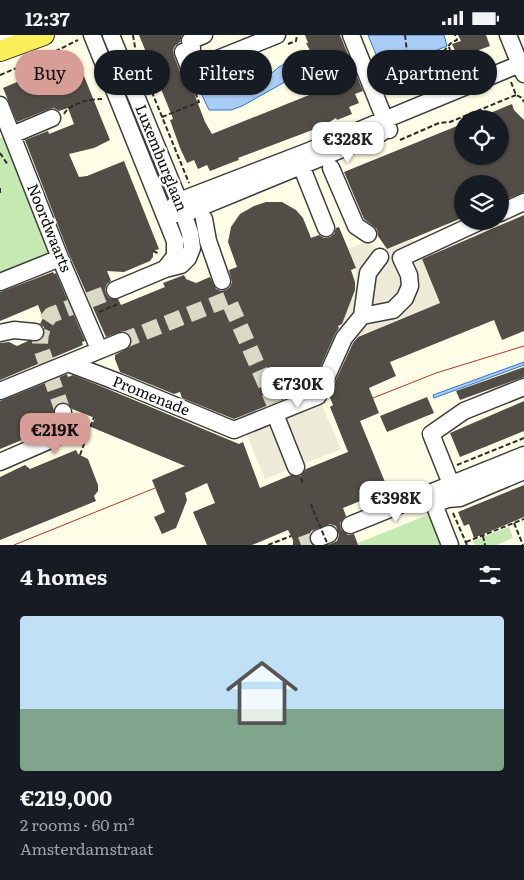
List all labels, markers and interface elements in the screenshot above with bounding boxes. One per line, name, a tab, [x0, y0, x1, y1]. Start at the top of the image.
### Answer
text: 12:37	[25, 4, 70, 32]
chip: Buy	[15, 50, 84, 95]
chip: Rent	[94, 50, 170, 95]
chip: Filters	[180, 50, 272, 95]
chip: New	[282, 50, 357, 95]
chip: Apartment	[367, 50, 497, 95]
street label: Luxemburglaan	[130, 100, 194, 214]
map controls	[454, 110, 509, 230]
button: locate	[454, 110, 509, 165]
pin: €328K	[313, 121, 383, 164]
text: €328K	[323, 126, 373, 150]
button: layers	[454, 175, 509, 230]
street label: Noordwaarts	[22, 180, 79, 275]
pin: €730K	[263, 367, 333, 409]
street label: Promenade	[109, 369, 194, 421]
text: €730K	[272, 371, 324, 395]
pin: €219K	[20, 413, 90, 455]
text: €219K	[31, 417, 79, 441]
pin: €398K	[361, 481, 431, 523]
text: €398K	[370, 485, 422, 509]
text: 4 homes	[20, 560, 107, 591]
icon: filters	[476, 561, 504, 589]
icon: home	[217, 648, 307, 738]
text: €219,000	[20, 781, 112, 812]
text: 2 rooms · 60 m²	[20, 812, 135, 836]
text: Amsterdamstraat	[20, 836, 153, 860]

